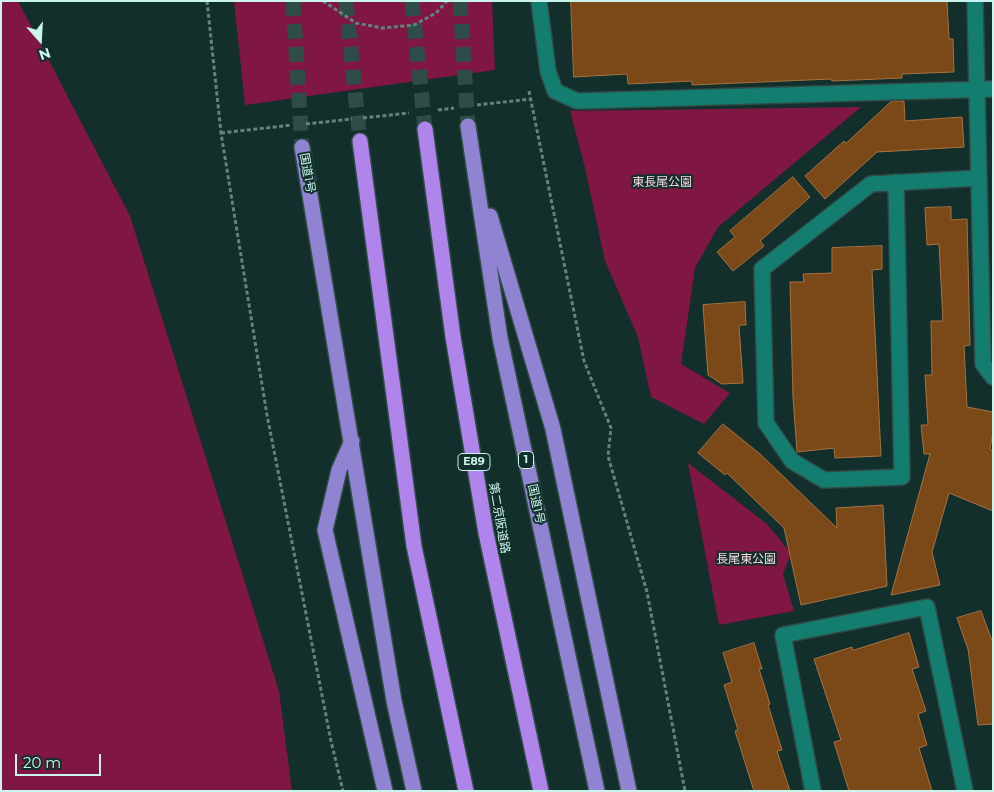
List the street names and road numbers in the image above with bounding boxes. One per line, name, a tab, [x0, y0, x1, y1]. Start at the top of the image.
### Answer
street label: 国道1号	[296, 152, 318, 194]
road number: 1	[518, 452, 534, 468]
road number: E89	[458, 454, 490, 471]
street label: 第二京阪道路	[486, 481, 512, 555]
street label: 国道1号	[525, 483, 547, 525]

